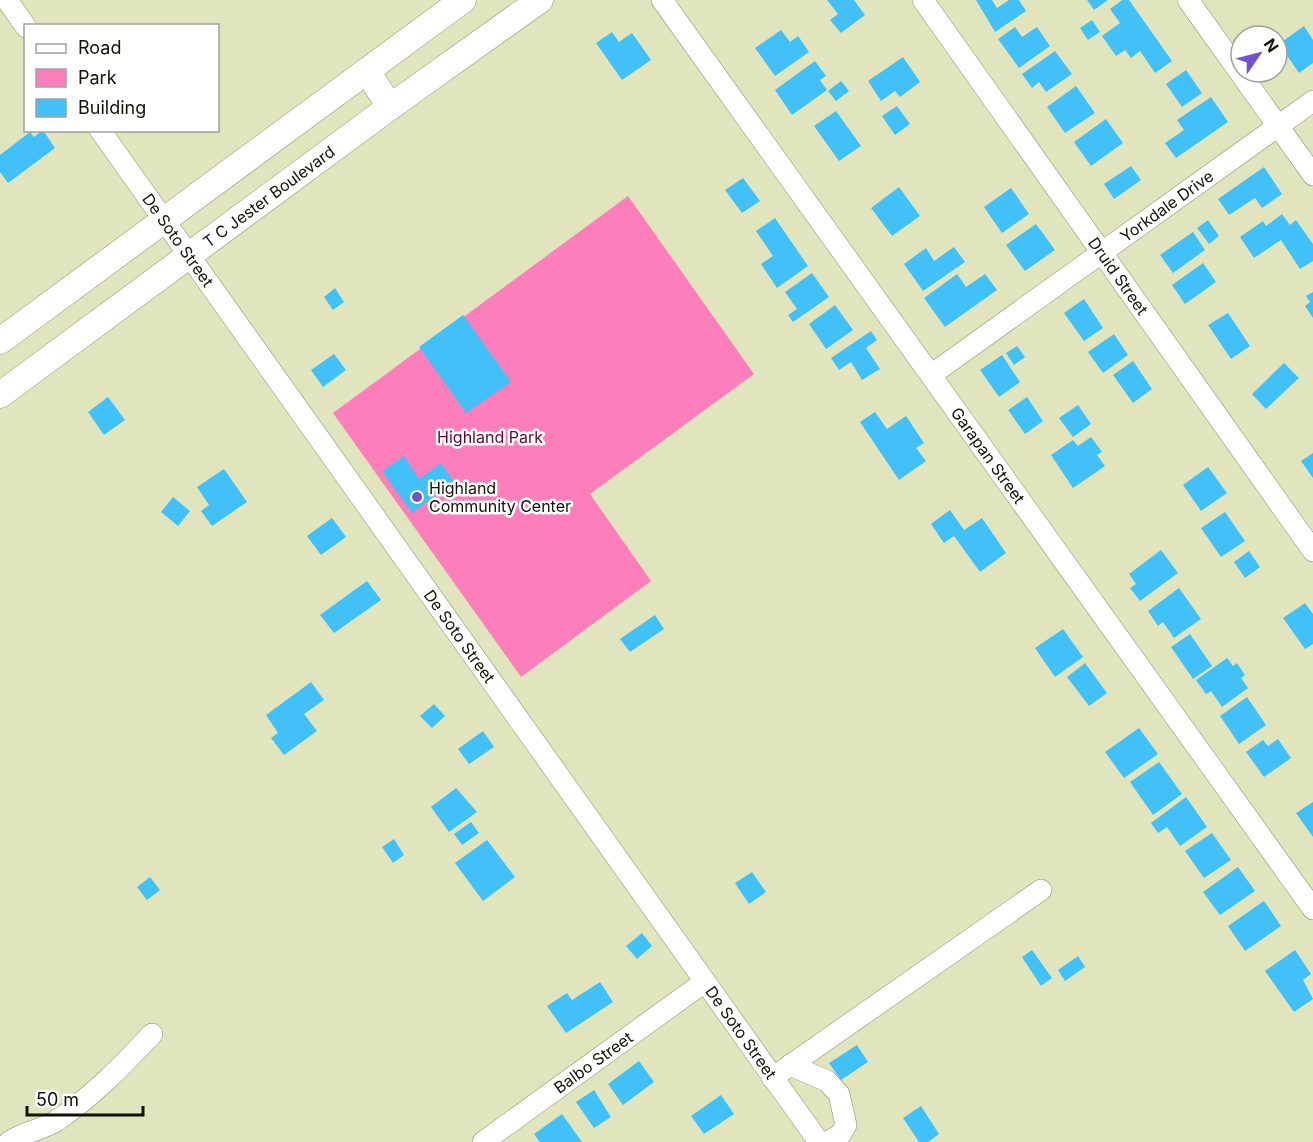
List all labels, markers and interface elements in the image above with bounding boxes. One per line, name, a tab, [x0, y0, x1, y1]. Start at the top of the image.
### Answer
legend	[24, 24, 219, 132]
north arrow	[1229, 24, 1289, 84]
text: N	[1260, 35, 1283, 56]
text: Road	[78, 37, 121, 58]
text: Park	[78, 67, 117, 88]
text: Building	[78, 97, 146, 118]
street label: T C Jester Boulevard	[199, 141, 338, 252]
street label: Yorkdale Drive	[1116, 166, 1217, 246]
street label: De Soto Street	[138, 190, 218, 291]
street label: Druid Street	[1084, 233, 1153, 319]
street label: Garapan Street	[947, 403, 1029, 507]
park label: Highland Park	[437, 427, 543, 447]
place label: Highland Community Center	[429, 478, 571, 516]
marker: Highland Community Center	[410, 490, 424, 504]
street label: De Soto Street	[420, 586, 500, 687]
street label: De Soto Street	[701, 982, 781, 1083]
street label: Balbo Street	[550, 1027, 637, 1097]
scale bar	[27, 1079, 142, 1117]
text: 50 m	[36, 1089, 79, 1110]

